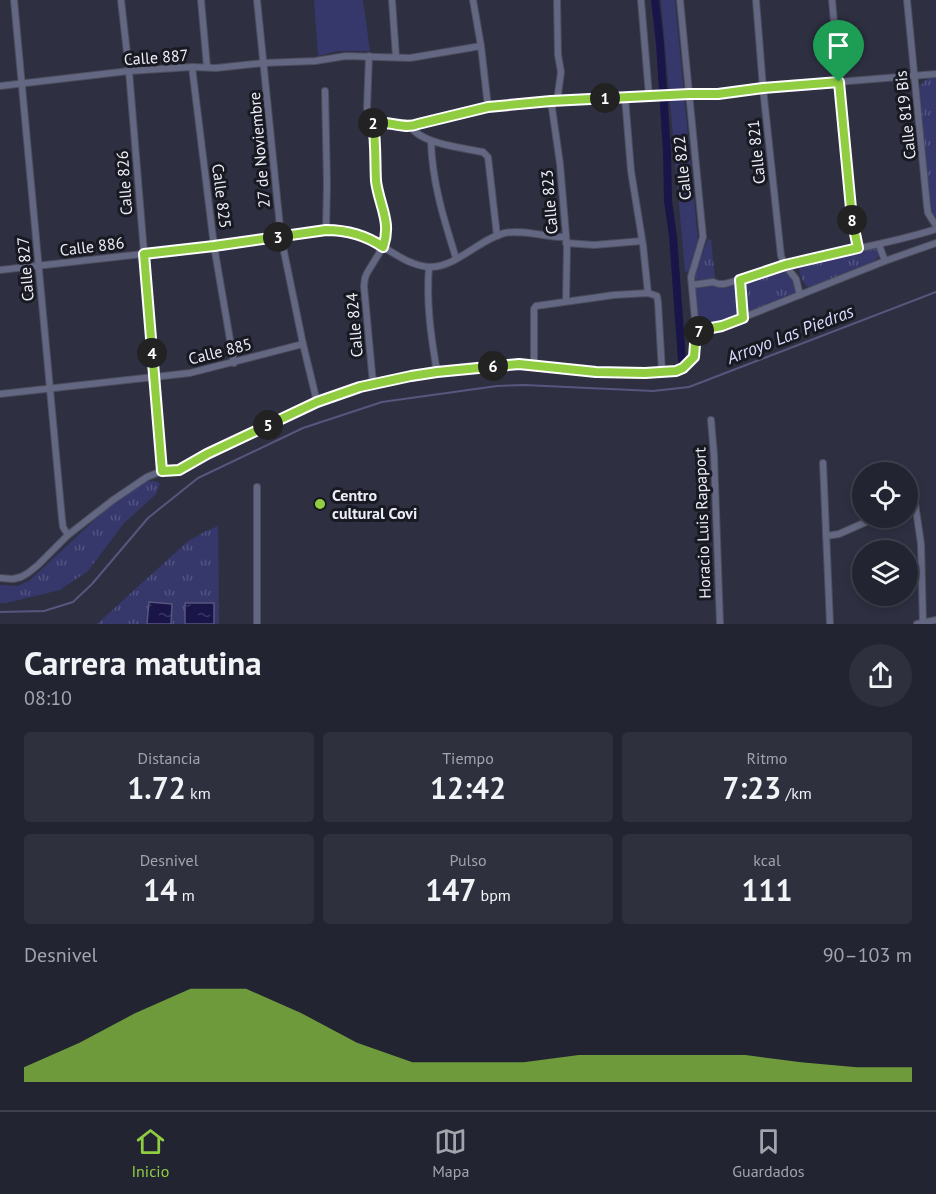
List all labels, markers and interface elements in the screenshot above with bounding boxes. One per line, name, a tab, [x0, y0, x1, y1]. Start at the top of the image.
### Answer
pin	[813, 20, 864, 82]
icon: arrive	[822, 29, 855, 62]
street label: Calle 887	[123, 45, 189, 69]
street label: Calle 819 Bis	[890, 69, 920, 160]
pin: 1	[590, 83, 620, 113]
text: 1	[600, 88, 610, 108]
street label: 27 de Noviembre	[244, 91, 274, 209]
pin: 2	[358, 108, 388, 138]
text: 2	[368, 113, 378, 133]
street label: Calle 821	[743, 119, 769, 185]
street label: Calle 822	[669, 135, 695, 201]
street label: Calle 826	[112, 150, 136, 216]
street label: Calle 825	[208, 163, 236, 229]
street label: Calle 823	[536, 169, 562, 235]
pin: 8	[837, 205, 867, 235]
text: 8	[847, 210, 857, 230]
pin: 3	[263, 222, 293, 252]
text: 3	[273, 227, 283, 247]
street label: Calle 886	[59, 232, 125, 260]
street label: Calle 827	[12, 236, 38, 302]
street label: Calle 824	[341, 292, 367, 358]
water label: Arroyo Las Piedras	[722, 299, 858, 369]
pin: 7	[684, 316, 714, 346]
text: 7	[694, 321, 704, 341]
street label: Calle 885	[186, 333, 254, 369]
pin: 4	[137, 338, 167, 368]
text: 4	[147, 343, 157, 363]
pin: 6	[478, 351, 508, 381]
text: 6	[488, 356, 498, 376]
pin: 5	[253, 410, 283, 440]
text: 5	[263, 415, 273, 435]
street label: Horacio Luis Rapaport	[689, 446, 715, 599]
map controls	[852, 462, 918, 606]
button: locate	[852, 462, 918, 528]
place label: Centro cultural Covi	[332, 485, 417, 523]
marker: Centro cultural Covi	[313, 497, 327, 511]
button: layers	[852, 540, 918, 606]
text: Carrera matutina	[24, 641, 262, 684]
button: share	[849, 644, 912, 707]
text: 08:10	[24, 685, 72, 711]
text: Distancia	[137, 748, 201, 768]
text: Tiempo	[442, 748, 494, 768]
text: Ritmo	[747, 748, 787, 768]
text: 1.72	[127, 768, 186, 807]
text: 12:42	[430, 768, 506, 807]
text: 7:23	[722, 768, 781, 807]
text: km	[186, 783, 211, 803]
text: /km	[781, 783, 812, 803]
text: Desnivel	[140, 850, 198, 870]
text: Pulso	[450, 850, 487, 870]
text: kcal	[753, 850, 781, 870]
text: 14	[143, 870, 177, 909]
text: 147	[425, 870, 476, 909]
text: 111	[741, 870, 793, 909]
text: m	[177, 885, 195, 905]
text: bpm	[476, 885, 511, 905]
text: Desnivel	[24, 942, 97, 968]
text: 90–103 m	[823, 942, 912, 968]
tab: Inicio	[131, 1125, 169, 1181]
tab: Mapa	[432, 1125, 469, 1181]
tab: Guardados	[732, 1125, 805, 1181]

